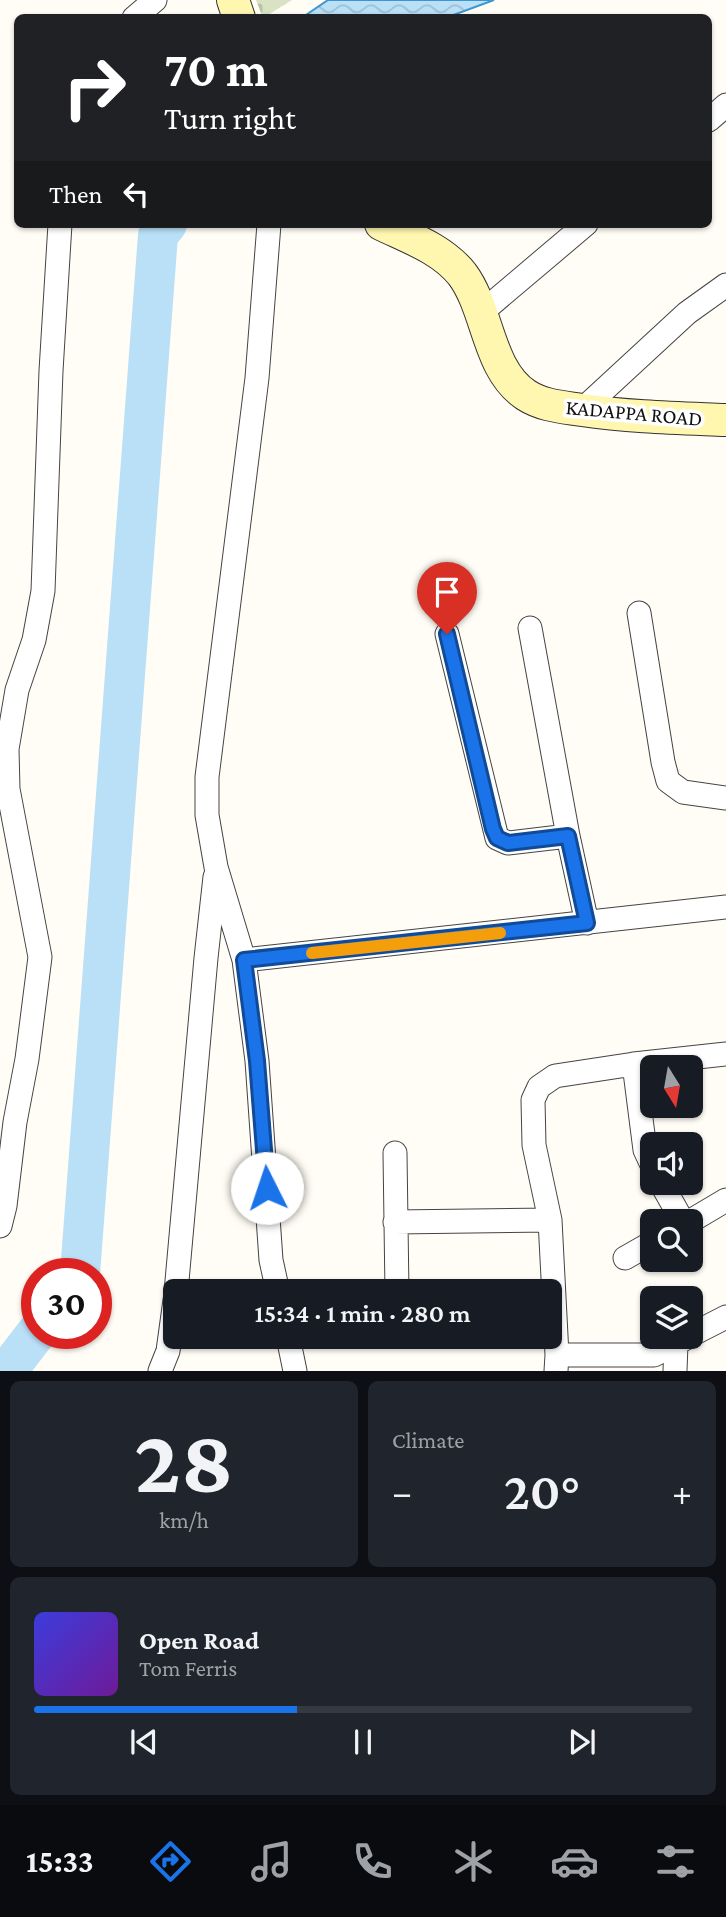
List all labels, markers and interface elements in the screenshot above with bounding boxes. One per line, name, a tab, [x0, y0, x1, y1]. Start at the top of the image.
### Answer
icon: right	[49, 42, 140, 133]
text: 70 m	[164, 42, 268, 97]
text: Turn right	[164, 100, 296, 136]
icon: left	[117, 175, 155, 213]
text: Then	[49, 180, 103, 209]
street label: KADAPPA ROAD	[565, 395, 703, 431]
pin	[417, 562, 477, 634]
icon: arrive	[428, 573, 466, 611]
north arrow	[640, 1055, 704, 1118]
map controls	[640, 1055, 703, 1349]
button: sound	[640, 1132, 703, 1195]
position arrow	[230, 1151, 304, 1225]
button: search	[640, 1209, 703, 1272]
speed limit sign: 30	[21, 1258, 112, 1349]
button: layers	[640, 1286, 703, 1349]
text: 15:34 · 1 min · 280 m	[254, 1299, 471, 1328]
text: 28	[134, 1410, 234, 1512]
text: Climate	[392, 1427, 464, 1453]
text: 20°	[504, 1462, 580, 1520]
text: −	[392, 1471, 412, 1513]
text: +	[672, 1471, 692, 1513]
text: km/h	[159, 1507, 209, 1533]
text: Open Road	[139, 1626, 259, 1655]
text: Tom Ferris	[139, 1655, 237, 1681]
icon: previous	[125, 1723, 163, 1761]
icon: pause	[344, 1723, 382, 1761]
icon: next	[563, 1723, 601, 1761]
icon: directions	[146, 1837, 195, 1886]
icon: music	[247, 1837, 296, 1886]
icon: phone	[348, 1837, 397, 1886]
icon: climate	[449, 1837, 498, 1886]
icon: car	[550, 1837, 599, 1886]
icon: filters	[651, 1837, 700, 1886]
text: 15:33	[26, 1843, 94, 1879]

